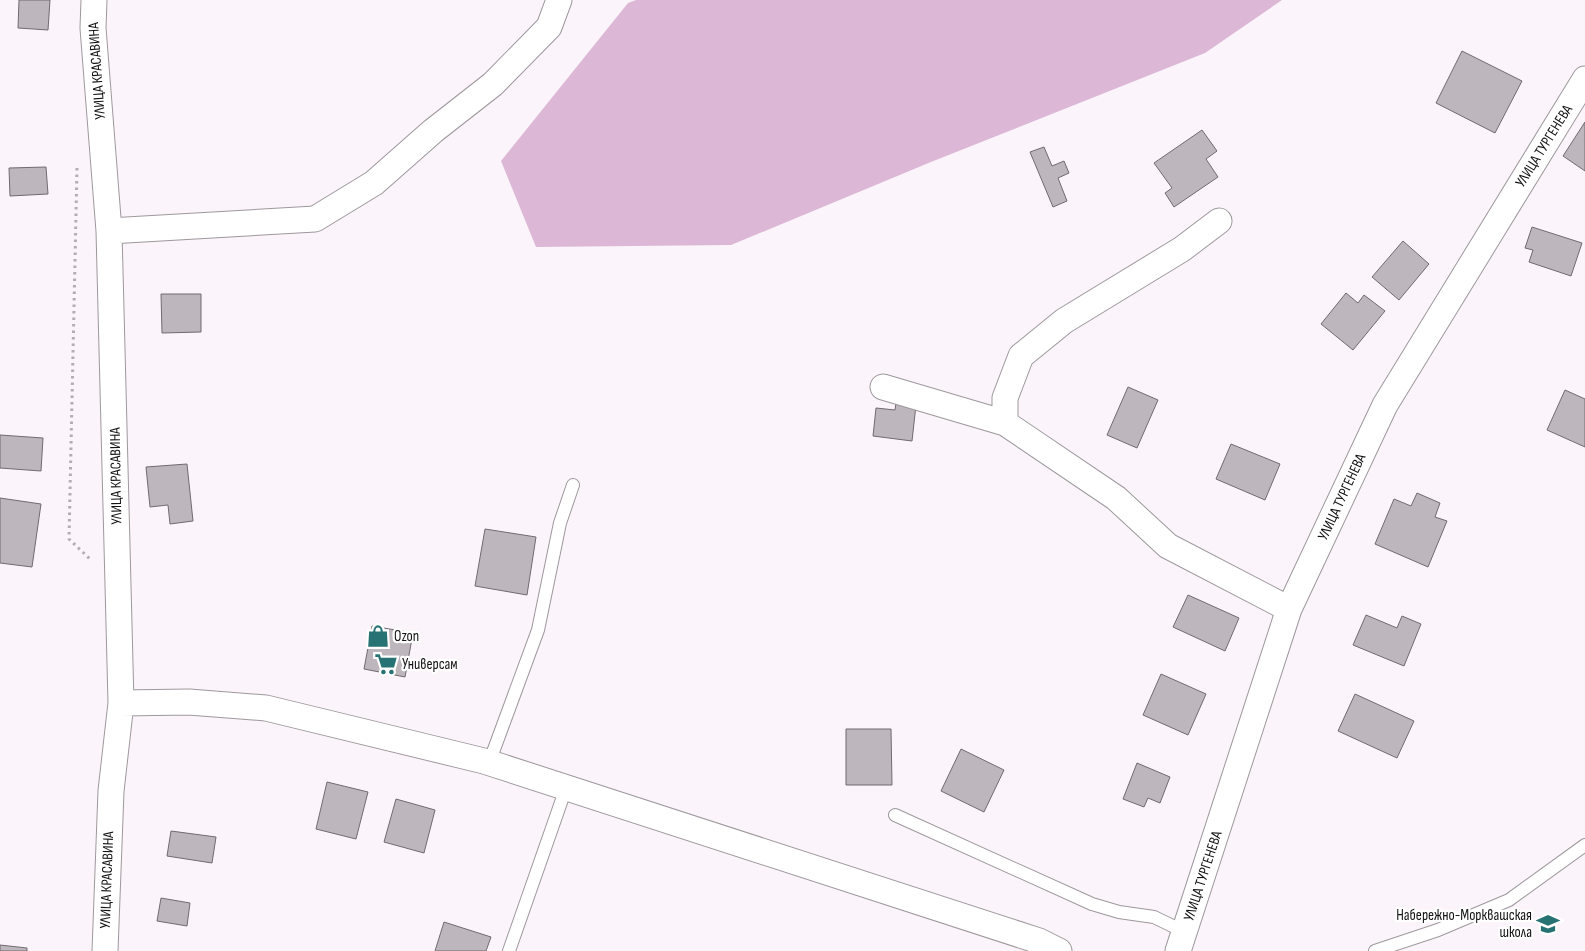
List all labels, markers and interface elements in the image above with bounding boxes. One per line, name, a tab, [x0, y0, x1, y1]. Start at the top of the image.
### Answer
street label: УЛИЦА КРАСАВИНА	[84, 21, 110, 120]
street label: УЛИЦА ТУРГЕНЕВА	[1511, 101, 1577, 191]
street label: УЛИЦА КРАСАВИНА	[106, 427, 126, 525]
street label: УЛИЦА ТУРГЕНЕВА	[1314, 450, 1371, 543]
shop icon: Ozon	[365, 623, 391, 649]
place label: Ozon	[394, 627, 419, 646]
supermarket icon: Универсам	[373, 651, 399, 677]
place label: Универсам	[402, 655, 458, 674]
street label: УЛИЦА ТУРГЕНЕВА	[1180, 828, 1227, 923]
street label: УЛИЦА КРАСАВИНА	[96, 831, 118, 929]
place label: Набережно-Морквашская школа	[1396, 906, 1532, 942]
school or university icon: Набережно-Морквашская школа	[1535, 911, 1561, 937]

